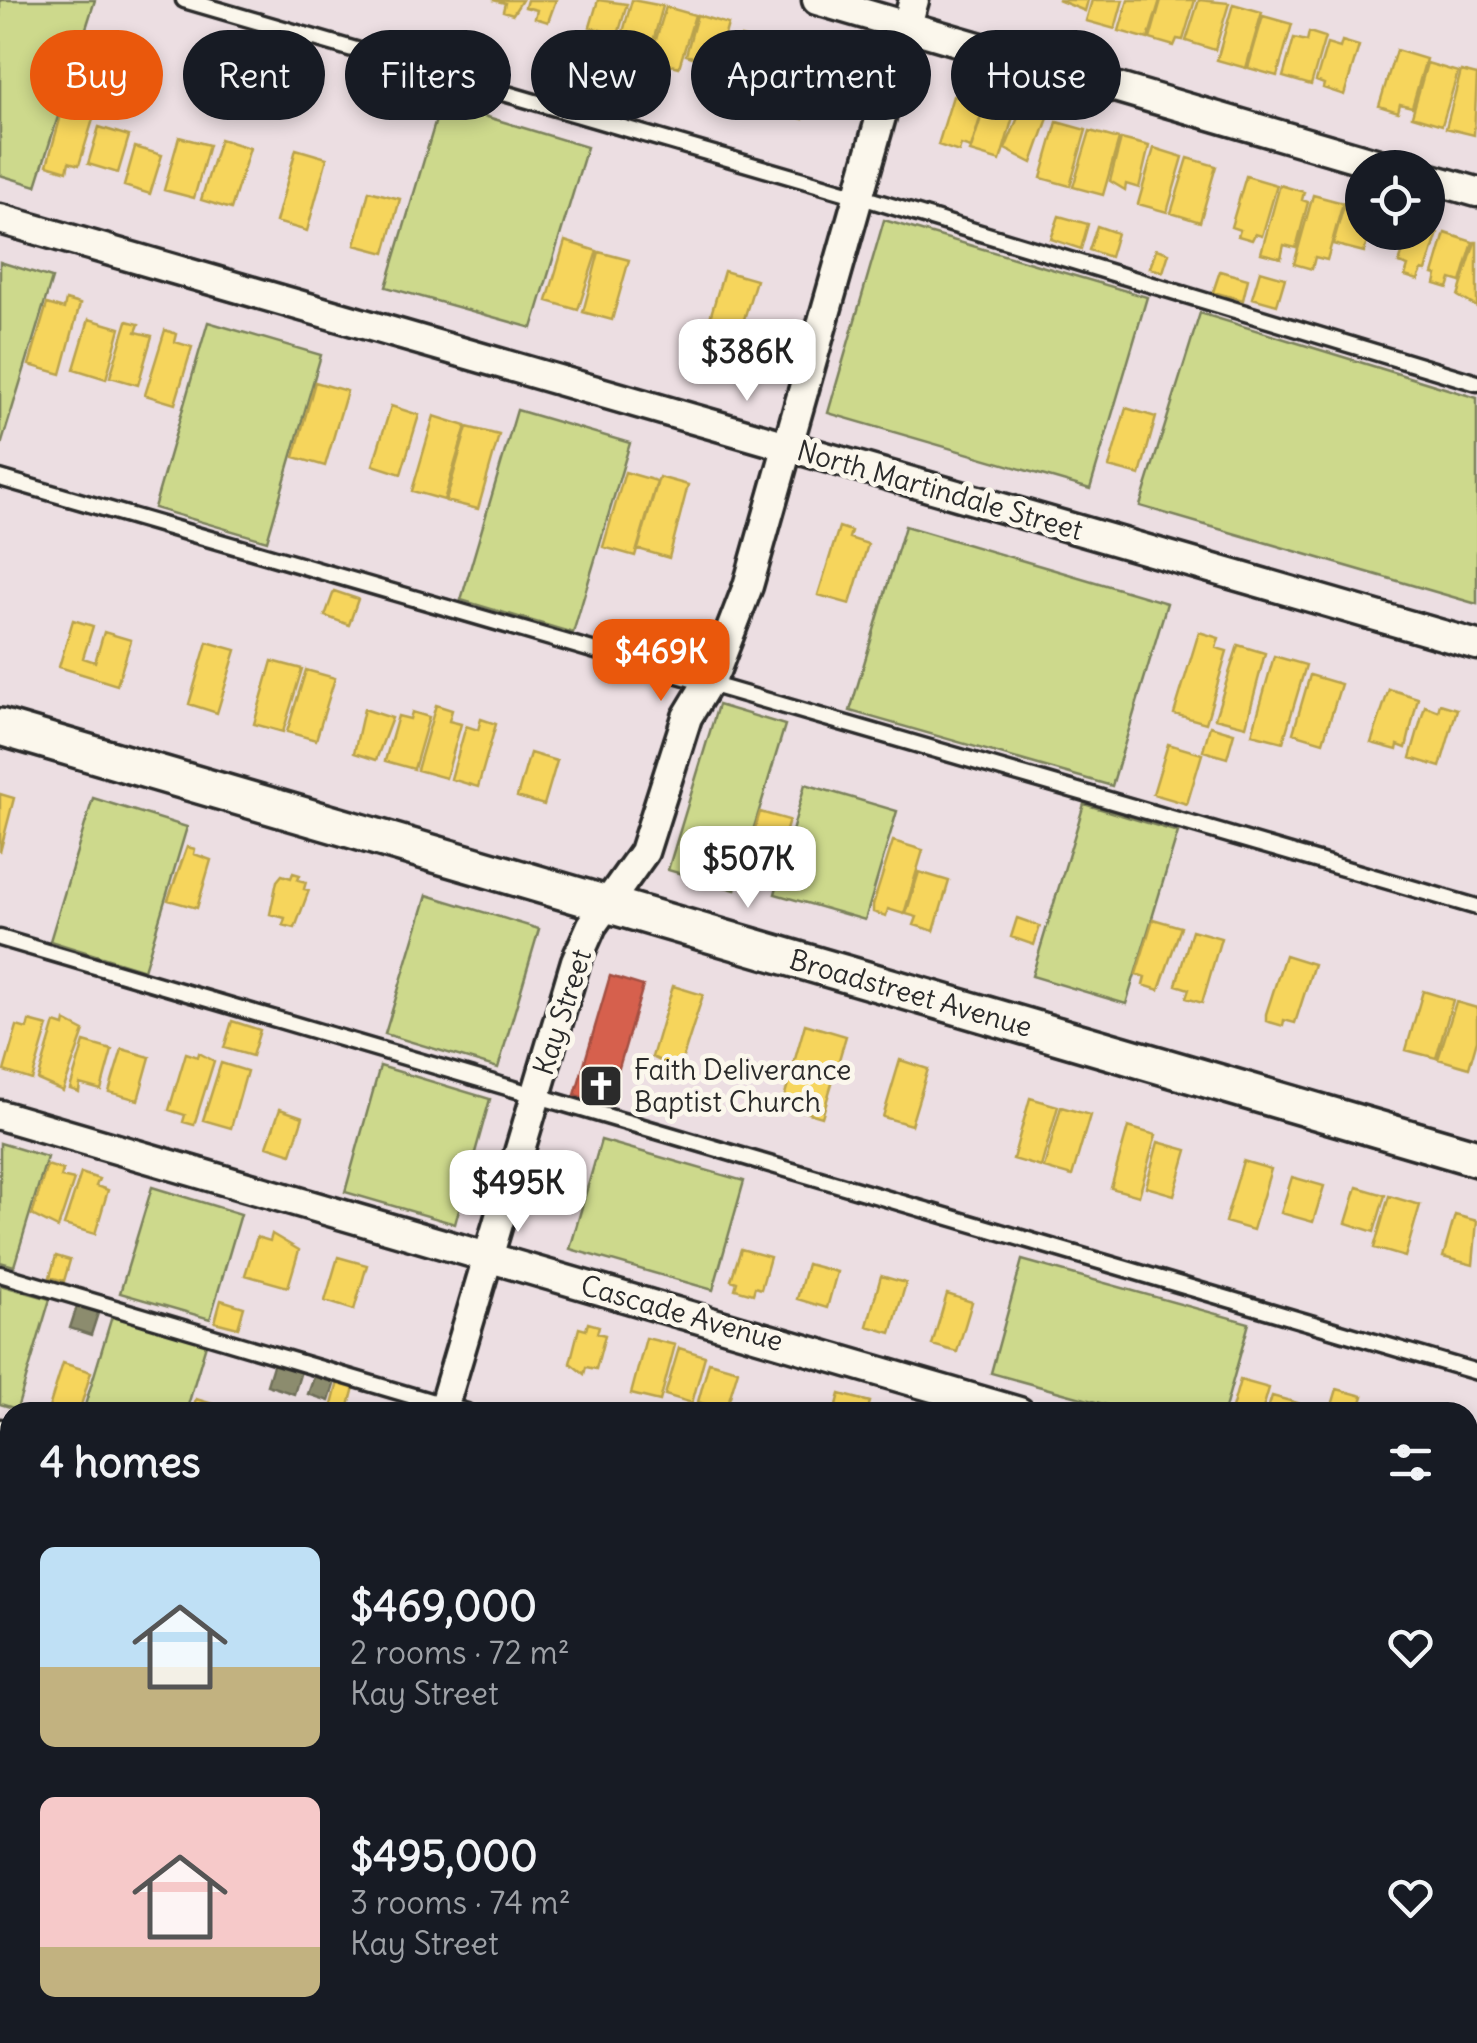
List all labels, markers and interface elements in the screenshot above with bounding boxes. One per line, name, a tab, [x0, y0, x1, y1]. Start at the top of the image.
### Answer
chip: Buy	[30, 30, 163, 120]
chip: Rent	[183, 30, 325, 120]
chip: Filters	[345, 30, 511, 120]
chip: New	[531, 30, 671, 120]
chip: Apartment	[691, 30, 931, 120]
chip: House	[951, 30, 1121, 120]
map controls	[1345, 150, 1445, 250]
button: locate	[1345, 150, 1445, 250]
pin: $386K	[677, 319, 817, 404]
text: $386K	[701, 331, 793, 372]
street label: North Martindale Street	[793, 432, 1087, 548]
pin: $469K	[591, 619, 731, 704]
text: $469K	[615, 631, 707, 672]
pin: $507K	[678, 826, 818, 911]
text: $507K	[702, 838, 794, 879]
street label: Broadstreet Avenue	[786, 941, 1036, 1045]
street label: Kay Street	[525, 944, 599, 1080]
place label: Faith Deliverance Baptist Church	[634, 1052, 851, 1120]
church icon: Faith Deliverance Baptist Church	[578, 1063, 624, 1109]
pin: $495K	[448, 1150, 588, 1235]
text: $495K	[472, 1162, 564, 1203]
street label: Cascade Avenue	[577, 1267, 787, 1359]
icon: filters	[1383, 1435, 1438, 1490]
text: 4 homes	[40, 1436, 201, 1488]
text: $469,000	[350, 1580, 537, 1632]
icon: home	[120, 1587, 240, 1707]
icon: heart	[1383, 1620, 1438, 1675]
text: 2 rooms · 72 m²	[350, 1632, 570, 1673]
text: Kay Street	[350, 1673, 499, 1714]
text: $495,000	[350, 1830, 538, 1882]
icon: home	[120, 1837, 240, 1957]
icon: heart	[1383, 1870, 1438, 1925]
text: 3 rooms · 74 m²	[350, 1882, 571, 1923]
text: Kay Street	[350, 1923, 499, 1964]

